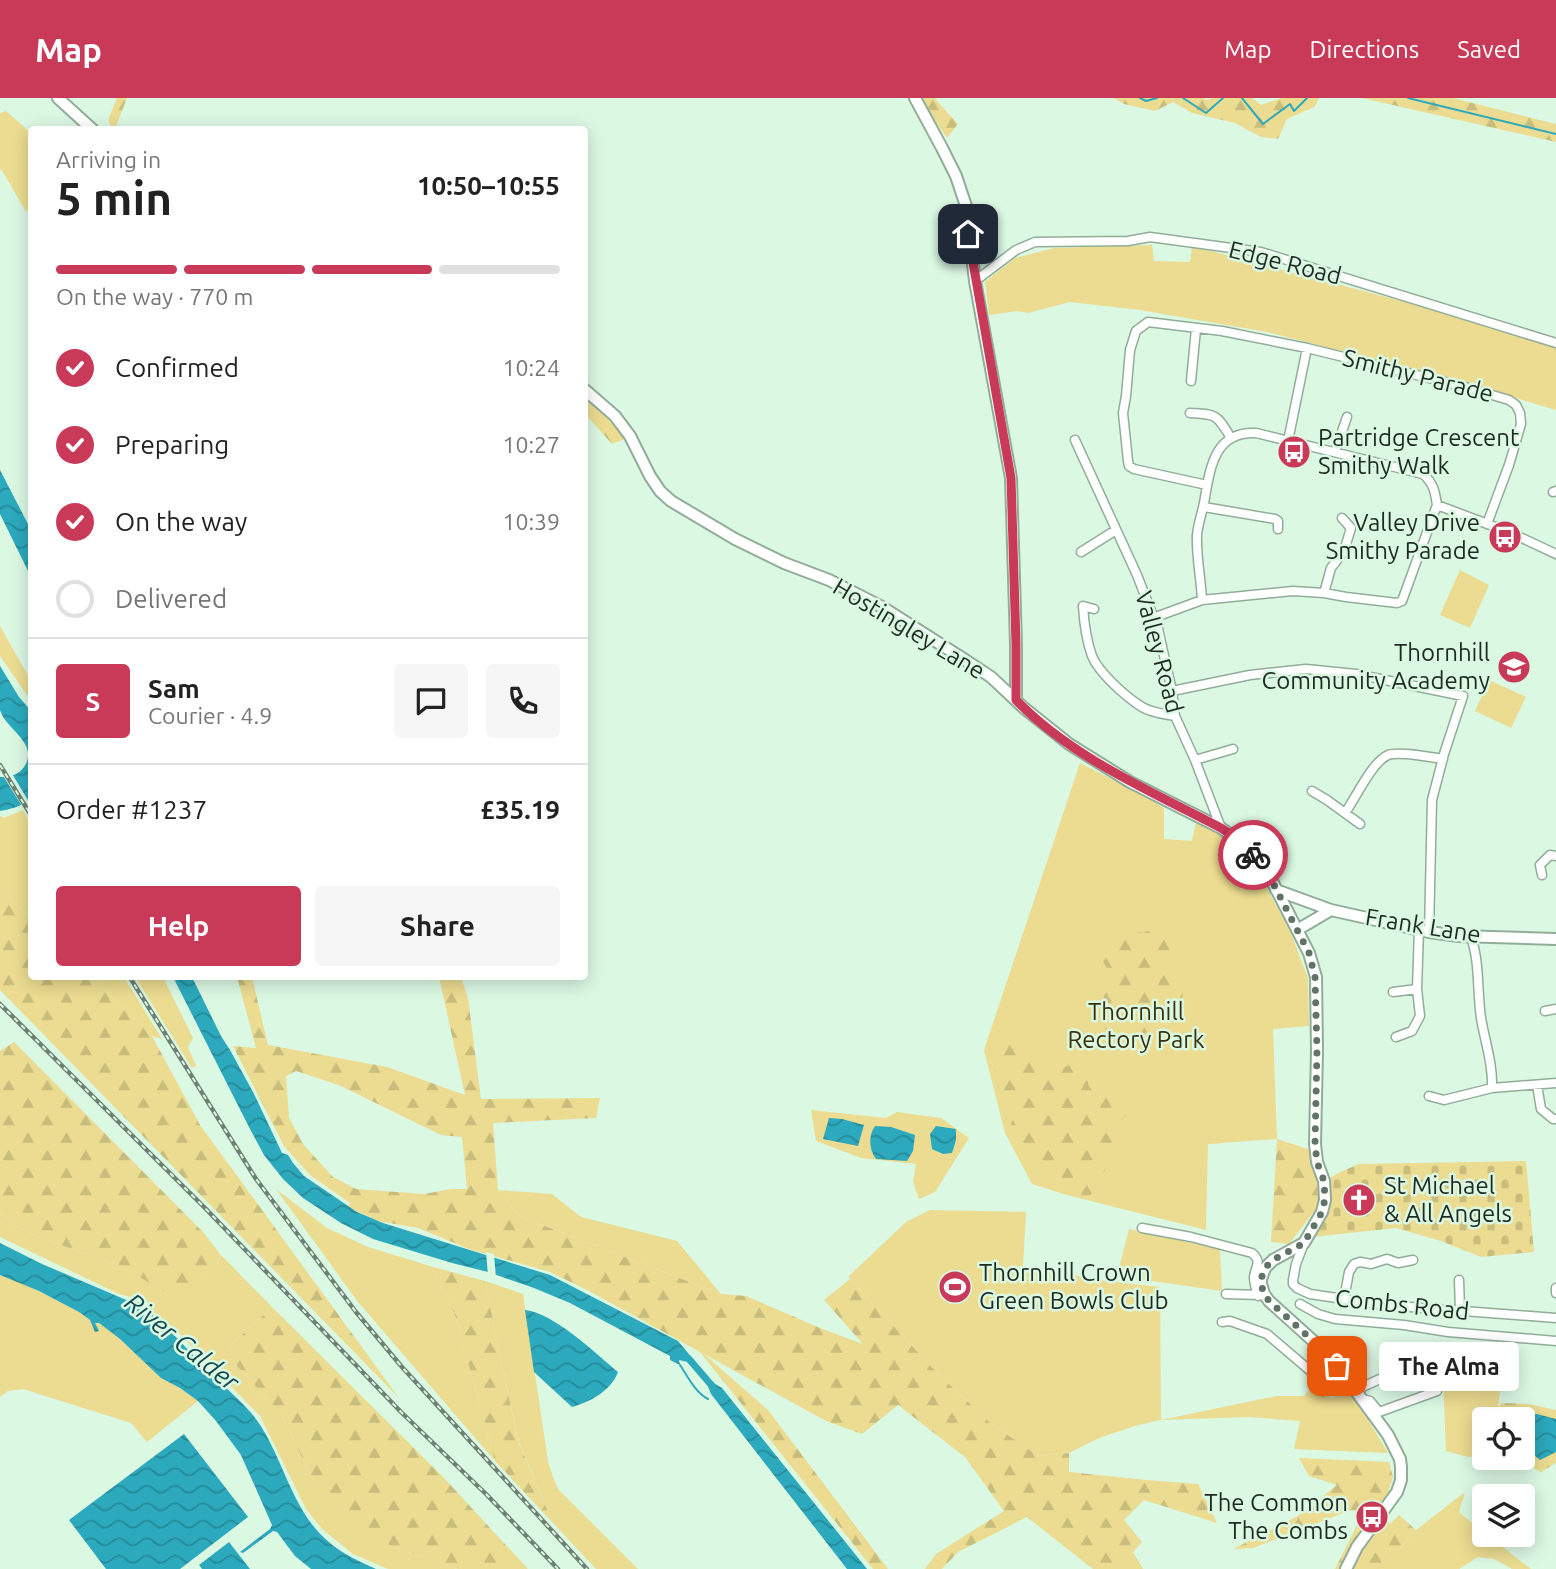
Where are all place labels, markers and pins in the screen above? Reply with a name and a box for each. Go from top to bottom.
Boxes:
pin [938,204,998,264]
place label: Partridge Crescent Smithy Walk [1318,424,1520,479]
bus stop icon: Partridge Crescent Smithy Walk [1275,433,1313,471]
place label: Valley Drive Smithy Parade [1326,509,1480,564]
bus stop icon: Valley Drive Smithy Parade [1486,518,1524,556]
place label: Thornhill Community Academy [1262,639,1490,694]
school or university icon: Thornhill Community Academy [1495,648,1533,686]
place label: St Michael & All Angels [1384,1172,1512,1227]
church icon: St Michael & All Angels [1340,1181,1378,1219]
place label: Thornhill Crown Green Bowls Club [979,1259,1169,1314]
sports icon: Thornhill Crown Green Bowls Club [936,1268,974,1306]
pin [1307,1336,1367,1396]
callout: The Alma [1379,1342,1519,1390]
place label: The Common The Combs [1204,1489,1348,1544]
bus stop icon: The Common The Combs [1353,1498,1391,1536]

